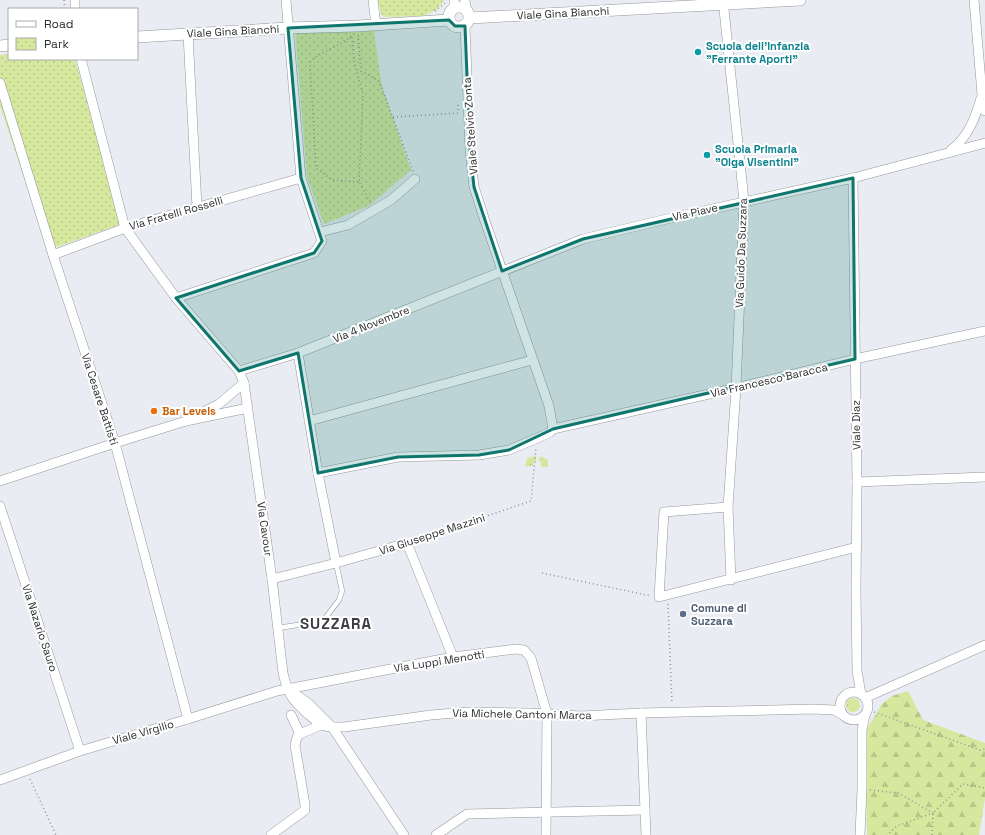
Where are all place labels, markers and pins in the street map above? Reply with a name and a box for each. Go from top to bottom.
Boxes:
place label: Scuola dell'Infanzia "Ferrante Aporti" [706,39,810,66]
marker: Scuola dell'Infanzia "Ferrante Aporti" [693,47,703,57]
place label: Scuola Primaria "Olga Visentini" [715,142,799,169]
marker: Scuola Primaria "Olga Visentini" [702,150,712,160]
place label: Bar Levels [162,404,216,418]
marker: Bar Levels [149,406,159,416]
place label: Comune di Suzzara [691,601,747,628]
marker: Comune di Suzzara [678,609,688,619]

